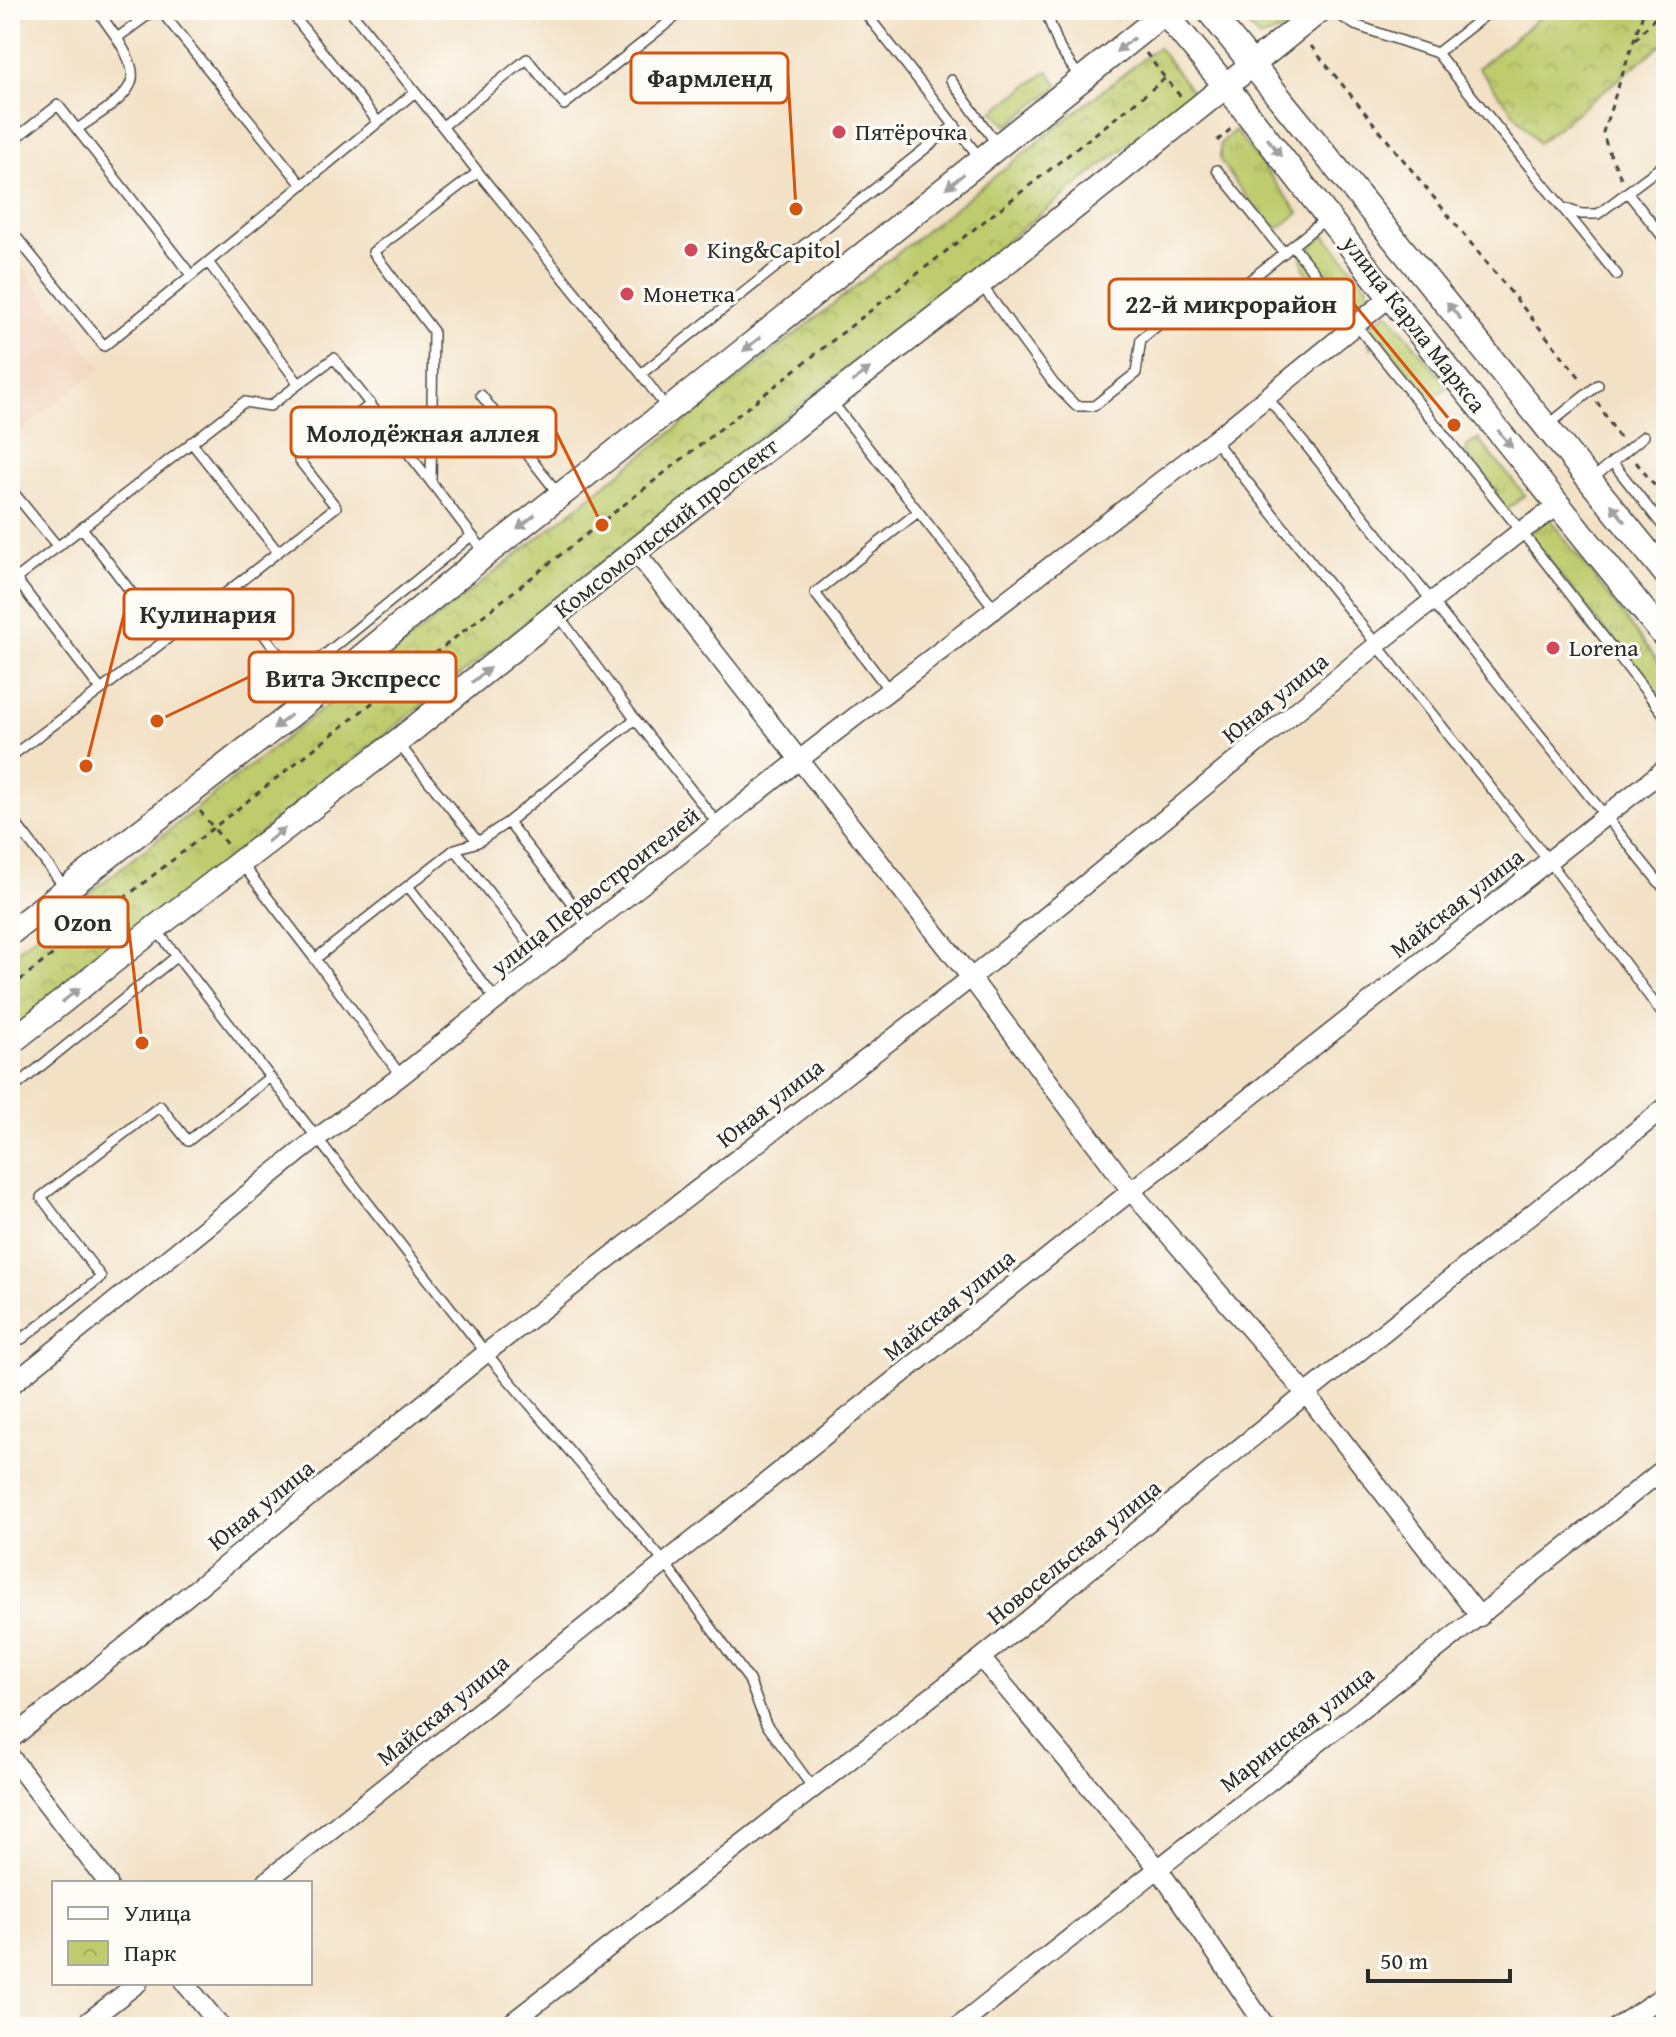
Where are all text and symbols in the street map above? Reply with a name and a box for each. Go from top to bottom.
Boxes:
one-way arrow [1115,37,1135,53]
callout: Фармленд [631,53,788,103]
text: Фармленд [647,58,773,97]
place label: Пятёрочка [855,114,968,149]
marker: Пятёрочка [830,123,848,141]
one-way arrow [1265,137,1282,157]
one-way arrow [945,172,965,189]
street label: улица Карла Маркса [1333,227,1495,420]
place label: King&Capitol [707,232,841,267]
marker: King&Capitol [682,241,700,259]
place label: Монетка [643,276,735,311]
callout: 22-й микрорайон [1109,279,1354,329]
text: 22-й микрорайон [1125,284,1337,323]
marker: Монетка [618,285,636,303]
one-way arrow [1446,302,1463,322]
one-way arrow [743,335,763,352]
one-way arrow [851,368,871,384]
callout: Молодёжная аллея [291,407,556,457]
text: Молодёжная аллея [306,413,540,452]
one-way arrow [1496,428,1513,448]
street label: Комсомольский проспект [546,429,786,626]
one-way arrow [1610,503,1626,523]
one-way arrow [516,514,536,530]
callout: Кулинария [124,589,293,639]
text: Кулинария [140,594,277,633]
place label: Lorena [1569,630,1639,665]
marker: Lorena [1544,639,1562,657]
street label: Юная улица [1214,643,1336,752]
callout: Вита Экспресс [249,652,456,702]
text: Вита Экспресс [265,658,441,697]
one-way arrow [471,667,491,683]
one-way arrow [272,714,292,730]
street label: улица Первостроителей [482,798,707,984]
one-way arrow [266,828,286,844]
street label: Майская улица [1382,839,1532,966]
callout: Ozon [38,897,128,947]
text: Ozon [54,902,113,941]
one-way arrow [61,987,81,1003]
street label: Юная улица [708,1049,831,1156]
street label: Майская улица [875,1240,1023,1369]
street label: Юная улица [200,1450,322,1559]
street label: Новосельская улица [979,1470,1169,1633]
street label: Майская улица [369,1645,517,1774]
street label: Маринская улица [1212,1657,1382,1800]
legend [52,1881,312,1985]
text: Улица [124,1895,192,1930]
scale bar [1368,1933,1510,1983]
text: Парк [124,1935,177,1970]
text: 50 m [1380,1943,1428,1978]

